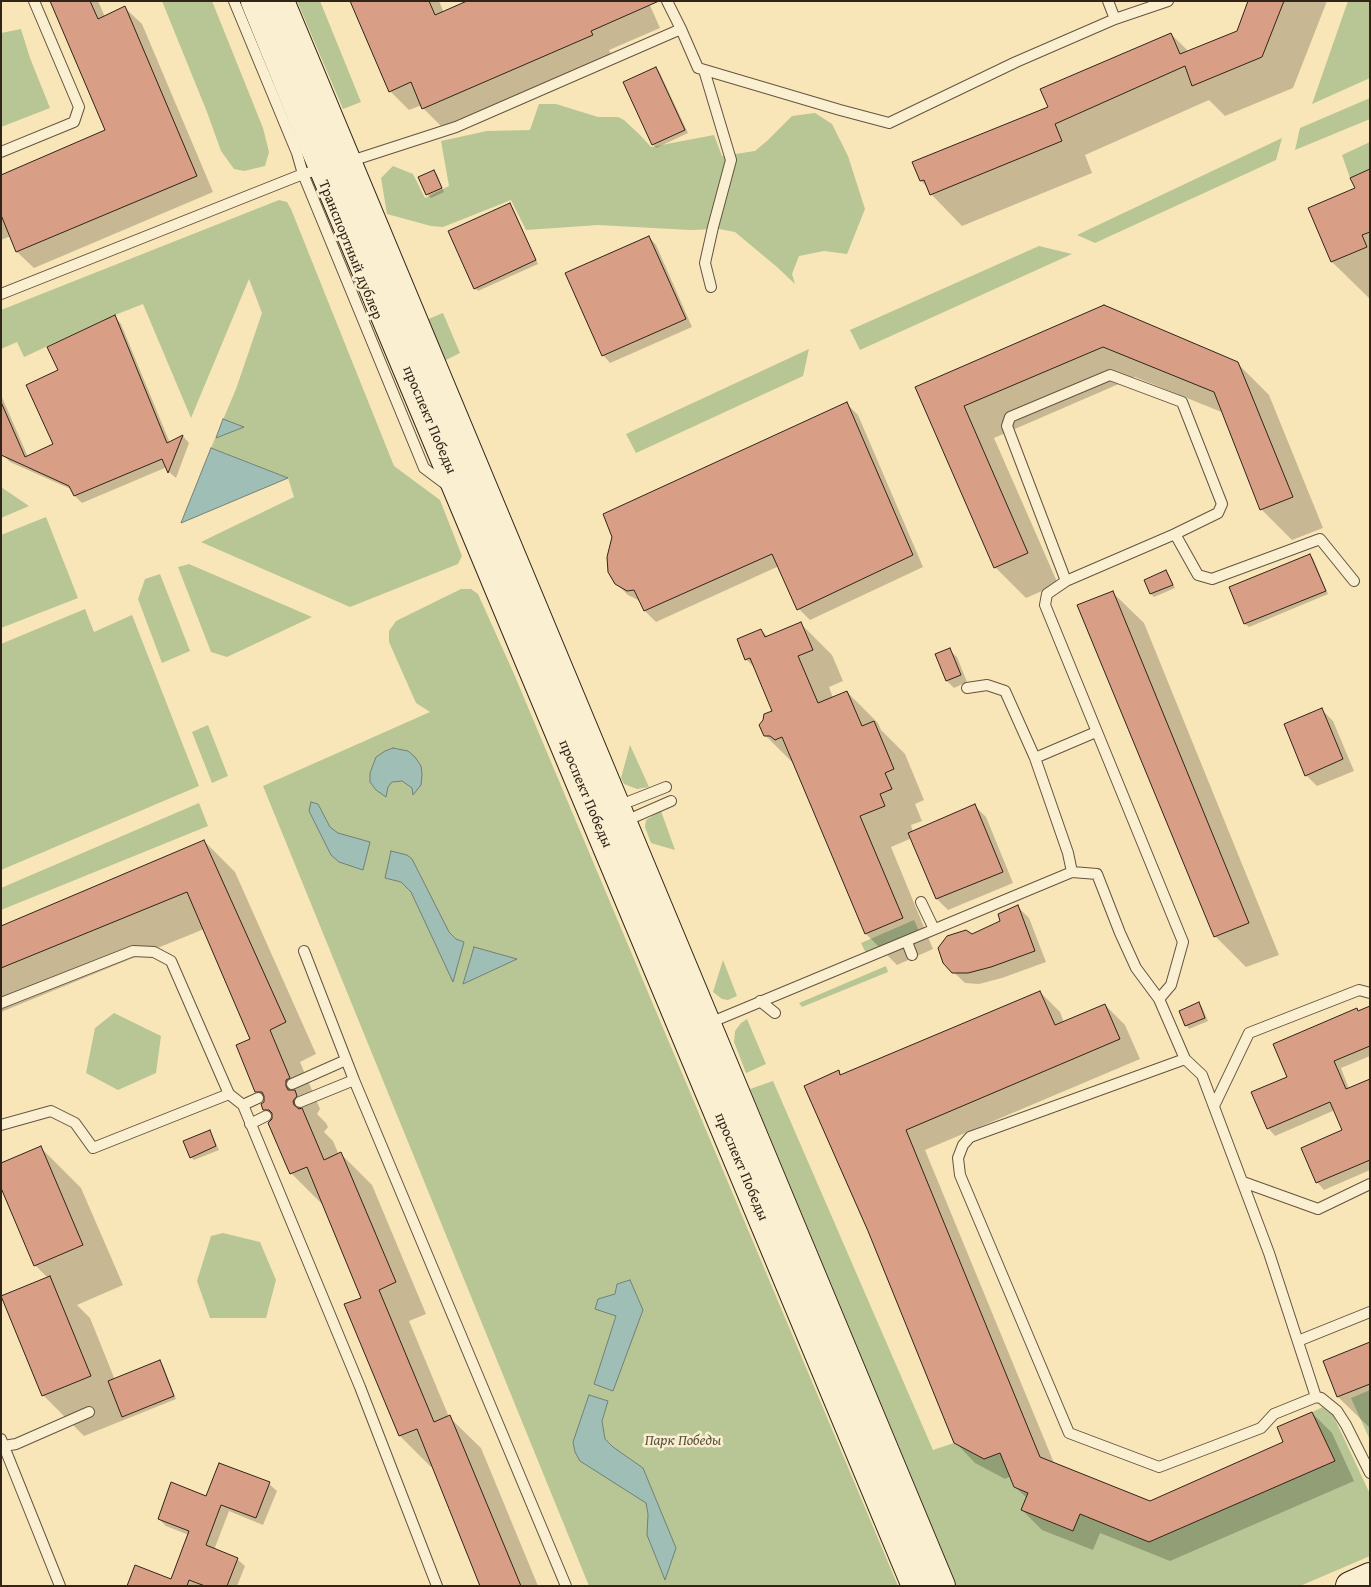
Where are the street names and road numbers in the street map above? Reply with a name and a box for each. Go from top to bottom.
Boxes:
street label: Транспортный дублер [314,178,386,322]
street label: проспект Победы [398,363,460,477]
street label: проспект Победы [554,737,616,851]
street label: проспект Победы [710,1110,772,1224]

